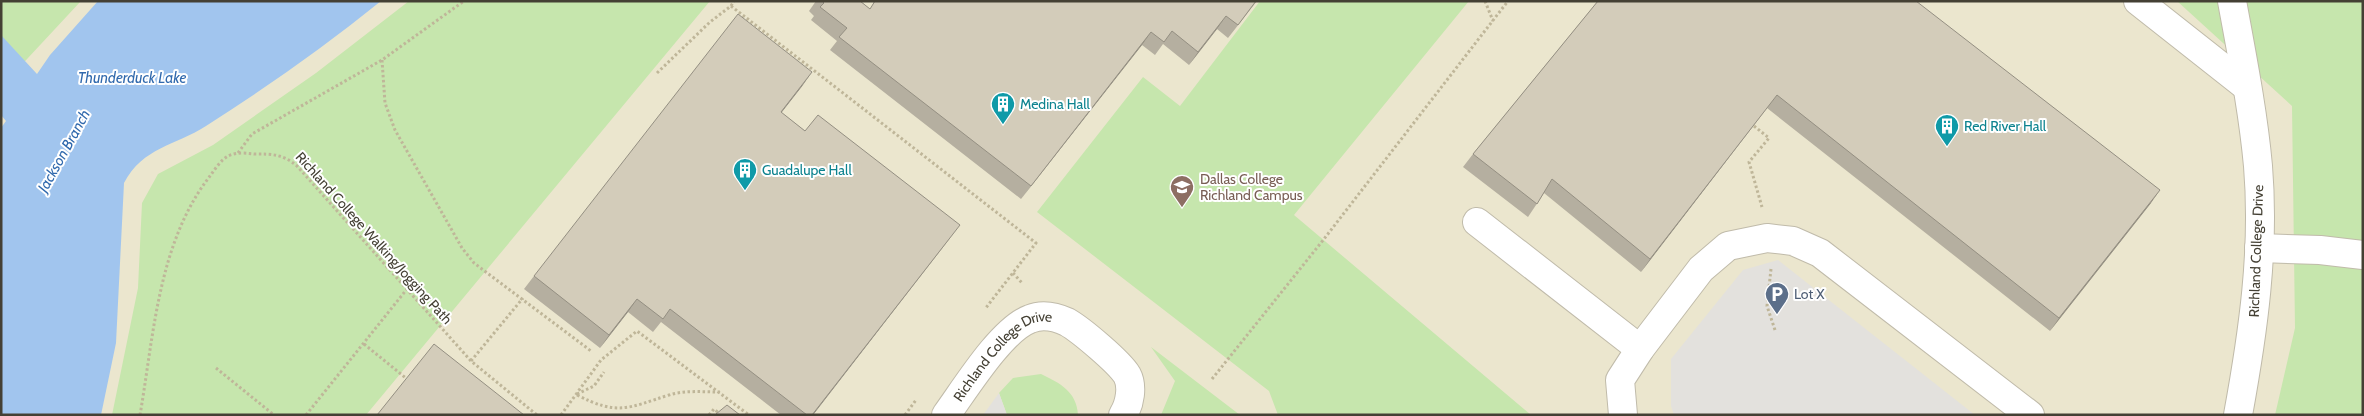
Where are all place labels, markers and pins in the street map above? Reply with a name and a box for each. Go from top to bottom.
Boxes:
building icon: Medina Hall [990,91,1016,125]
place label: Medina Hall [1020,95,1091,113]
building icon: Red River Hall [1934,113,1960,147]
place label: Red River Hall [1964,117,2047,135]
building icon: Guadalupe Hall [732,157,758,191]
place label: Guadalupe Hall [762,161,852,179]
place label: Dallas College Richland Campus [1200,170,1303,204]
school or university icon: Dallas College Richland Campus [1169,174,1195,208]
parking icon: Lot X [1764,281,1790,315]
place label: Lot X [1794,285,1825,303]

